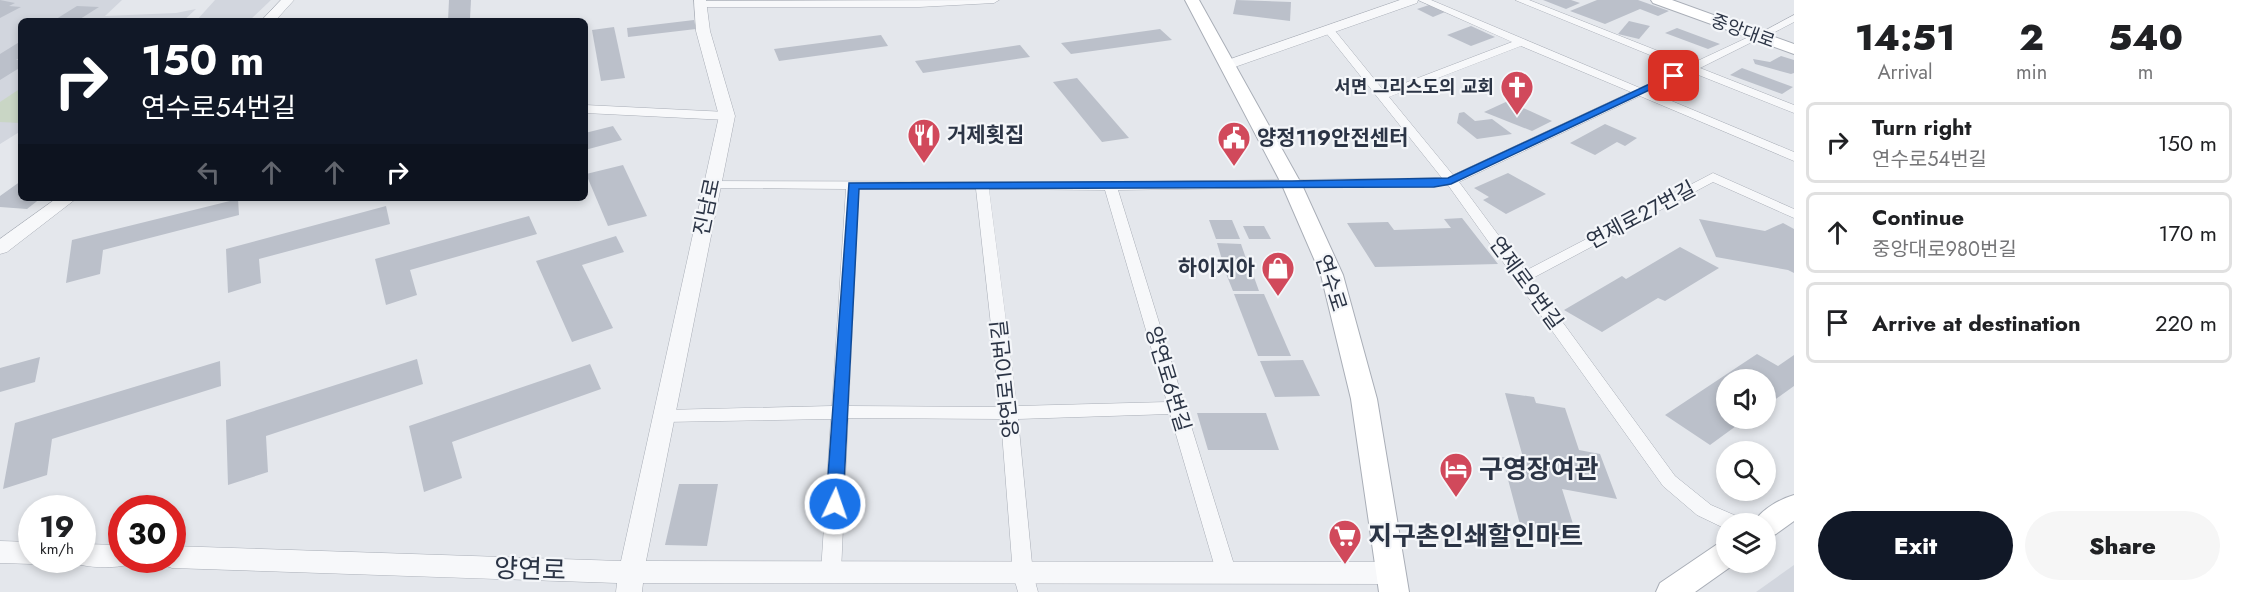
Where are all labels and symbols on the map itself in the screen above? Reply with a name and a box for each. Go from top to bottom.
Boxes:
street label: 중앙대로 [1707,7,1779,55]
pin [1648,50,1699,101]
church icon: 서면 그리스도의 교회 [1499,69,1535,116]
place label: 서면 그리스도의 교회 [1334,74,1494,100]
restaurant icon: 거제횟집 [906,117,942,164]
place label: 거제횟집 [947,120,1024,150]
public building icon: 양정119안전센터 [1216,120,1252,167]
place label: 양정119안전센터 [1257,123,1408,153]
street label: 연제로27번길 [1581,174,1701,256]
street label: 진남로 [686,176,728,238]
street label: 연제로9번길 [1482,230,1570,336]
shop icon: 하이지아 [1260,250,1296,297]
street label: 연수로 [1308,251,1354,315]
place label: 하이지아 [1178,253,1255,283]
street label: 양연로10번길 [984,318,1026,440]
street label: 양연로6번길 [1138,323,1198,435]
place label: 구영장여관 [1479,450,1599,488]
hotel icon: 구영장여관 [1438,451,1474,498]
position arrow [803,472,867,536]
speed limit sign: 30 [108,495,186,573]
place label: 지구촌인쇄할인마트 [1368,517,1583,555]
supermarket icon: 지구촌인쇄할인마트 [1327,518,1363,565]
street label: 양연로 [493,549,567,589]

